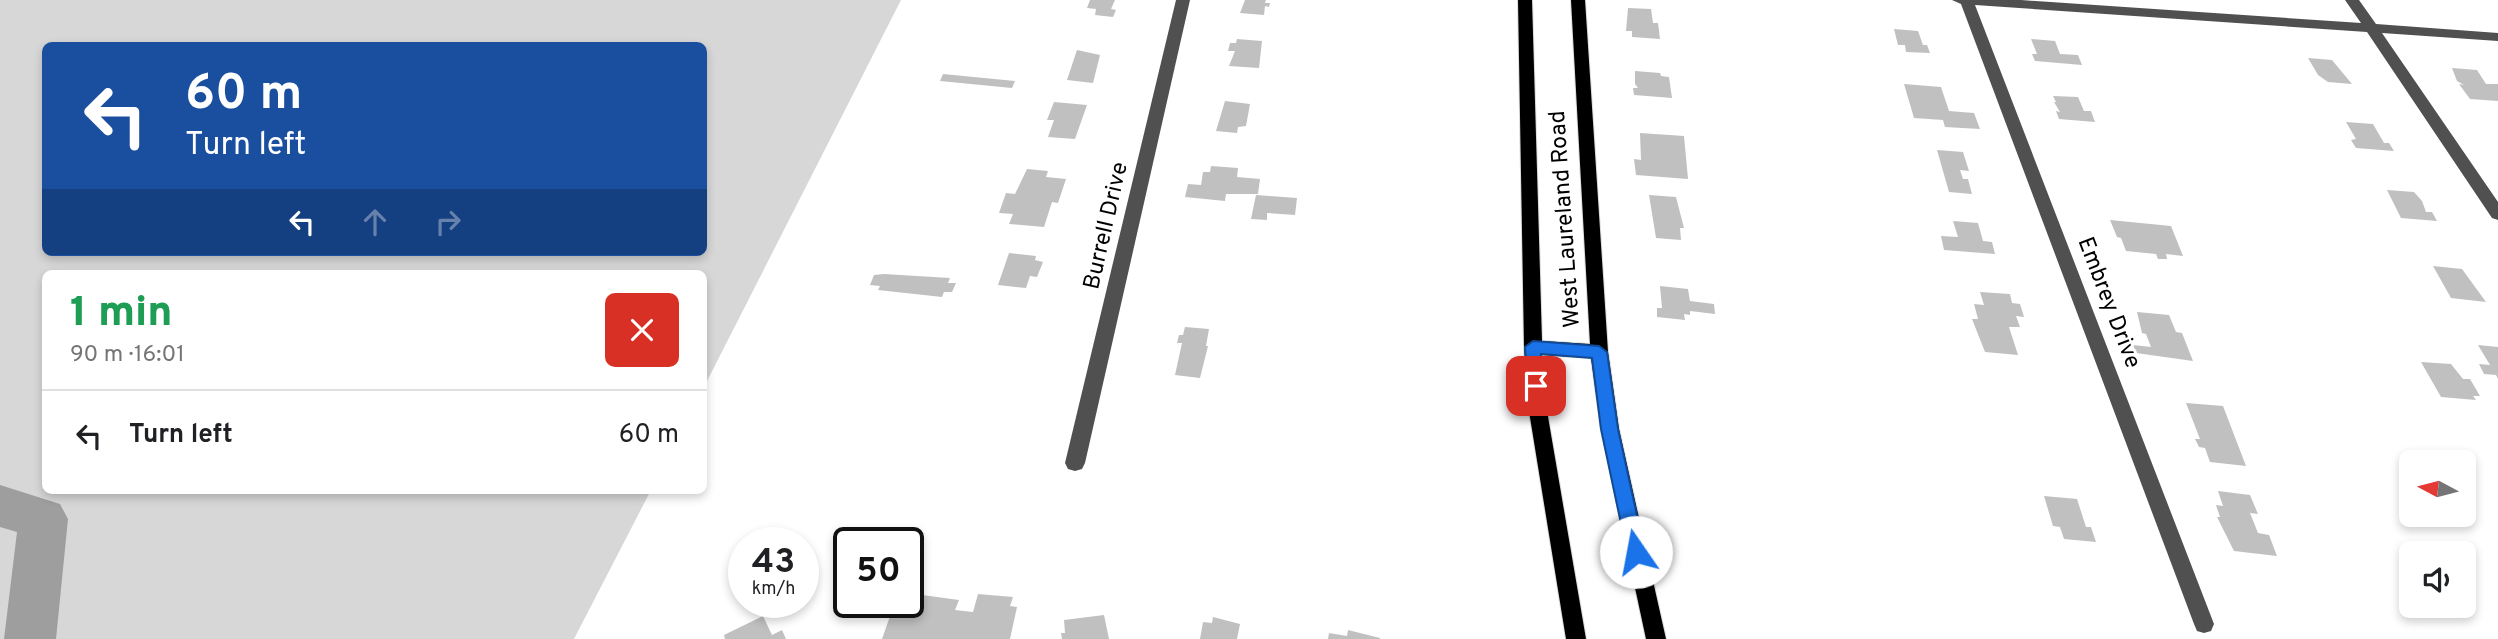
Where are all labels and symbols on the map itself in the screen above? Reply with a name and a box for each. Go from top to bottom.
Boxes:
street label: West Laureland Road [1544,109,1588,329]
street label: Burrell Drive [1078,160,1136,292]
street label: Embrey Drive [2070,233,2146,373]
pin [1506,356,1566,416]
north arrow [2399,450,2476,527]
position arrow [1599,515,1673,589]
speed limit sign: 50 [833,527,924,618]

